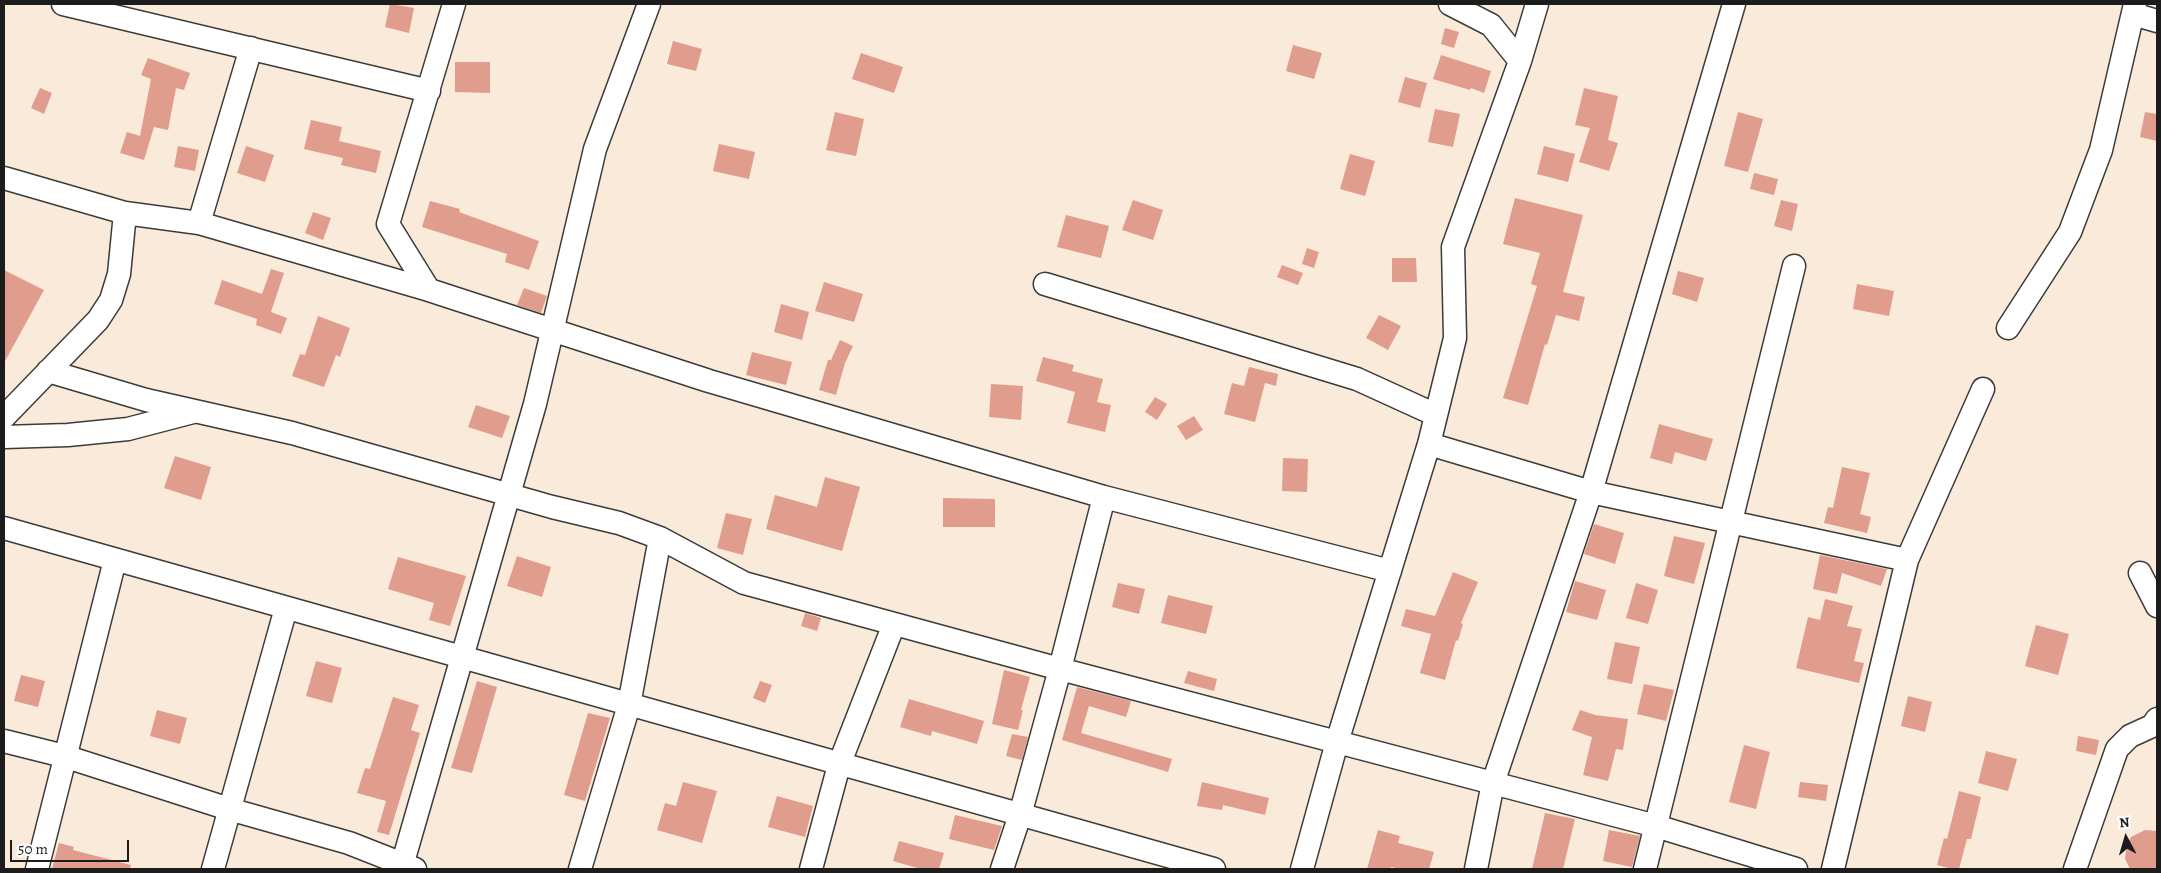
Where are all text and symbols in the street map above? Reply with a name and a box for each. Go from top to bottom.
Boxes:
north arrow [2101,813,2151,863]
text: N [2118,813,2130,833]
scale bar [12,830,131,862]
text: 50 m [18,839,48,859]

